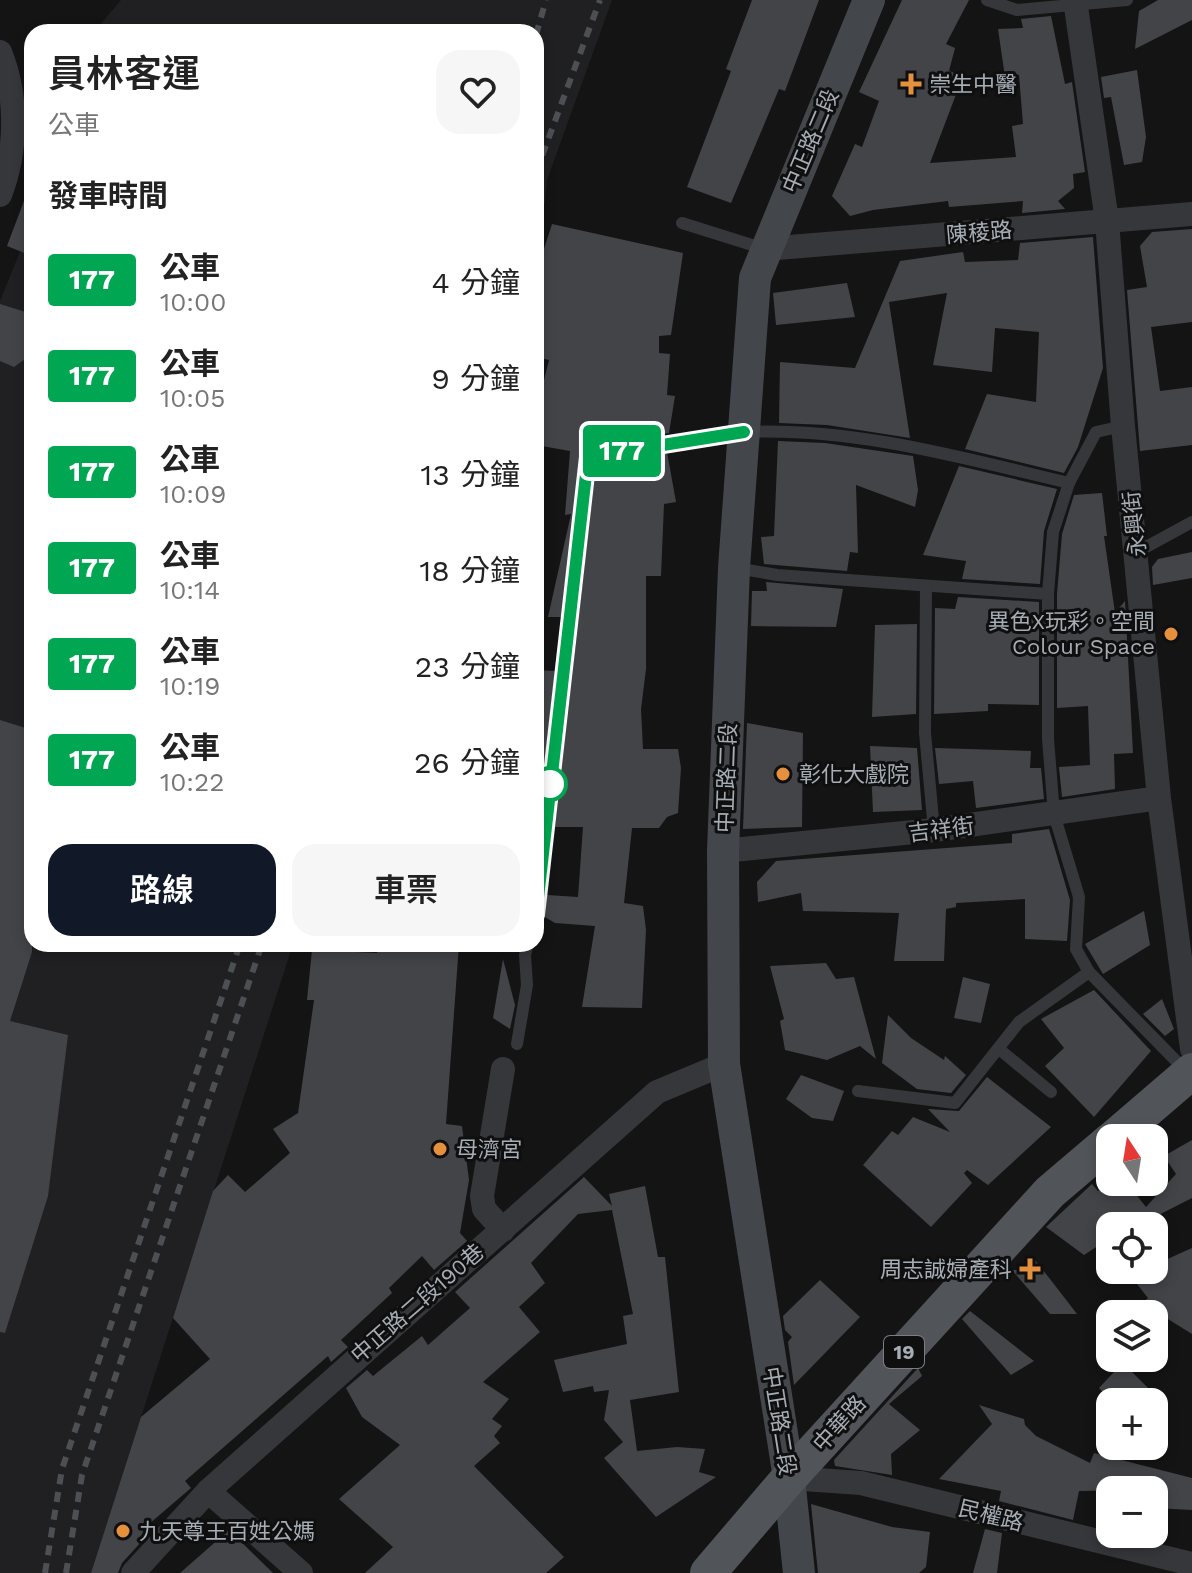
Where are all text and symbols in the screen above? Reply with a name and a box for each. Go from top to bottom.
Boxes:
button: heart [436,50,520,134]
text: 員林客運 [48,52,200,96]
place label: 崇生中醫 [929,72,1017,97]
marker: 崇生中醫 [900,73,922,95]
street label: 中正路二段 [777,86,843,197]
text: 公車 [48,110,100,140]
text: 發車時間 [48,178,168,213]
street label: 陳稜路 [945,217,1013,248]
text: 公車 [160,250,220,285]
text: 177 [69,263,115,296]
text: 4 分鐘 [431,265,520,300]
text: 10:00 [160,287,226,317]
text: 公車 [160,346,220,381]
text: 177 [69,359,115,392]
text: 9 分鐘 [431,361,520,396]
text: 10:05 [160,383,225,413]
line badge: 177 [576,425,668,477]
text: 177 [599,434,645,467]
text: 公車 [160,442,220,477]
text: 177 [69,455,115,488]
text: 13 分鐘 [421,457,520,492]
text: 10:09 [160,479,226,509]
street label: 永興街 [1119,490,1150,558]
text: 公車 [160,538,220,573]
text: 177 [69,551,115,584]
text: 18 分鐘 [420,553,520,588]
text: 10:14 [160,575,220,605]
place label: 異色X玩彩。空間 Colour Space [988,609,1155,659]
marker: 異色X玩彩。空間 Colour Space [1162,625,1180,643]
text: 公車 [160,634,220,669]
text: 177 [69,647,115,680]
text: 23 分鐘 [415,649,520,684]
text: 10:19 [160,671,220,701]
street label: 中正路二段 [712,723,741,833]
text: 公車 [160,730,220,765]
text: 177 [69,743,115,776]
text: 26 分鐘 [414,745,520,780]
place label: 彰化大戲院 [799,762,909,787]
marker: 彰化大戲院 [774,765,792,783]
text: 10:22 [160,767,224,797]
unlabelled marker [533,767,567,801]
street label: 吉祥街 [907,813,975,846]
button: 路線 [48,844,276,936]
button: 車票 [292,844,520,936]
north arrow [1096,1124,1168,1196]
map controls [1096,1124,1168,1548]
place label: 母濟宮 [456,1137,522,1162]
marker: 母濟宮 [431,1140,449,1158]
button: locate [1096,1212,1168,1284]
street label: 中正路二段190巷 [346,1239,489,1368]
place label: 周志誠婦產科 [880,1257,1012,1282]
marker: 周志誠婦產科 [1019,1258,1041,1280]
button: layers [1096,1300,1168,1372]
road number: 19 [884,1336,924,1368]
street label: 中正路二段 [759,1365,800,1477]
button: + [1096,1388,1168,1460]
street label: 中華路 [808,1390,871,1456]
button: − [1096,1476,1168,1548]
street label: 民權路 [956,1495,1026,1536]
place label: 九天尊王百姓公媽 [139,1519,315,1544]
marker: 九天尊王百姓公媽 [114,1522,132,1540]

